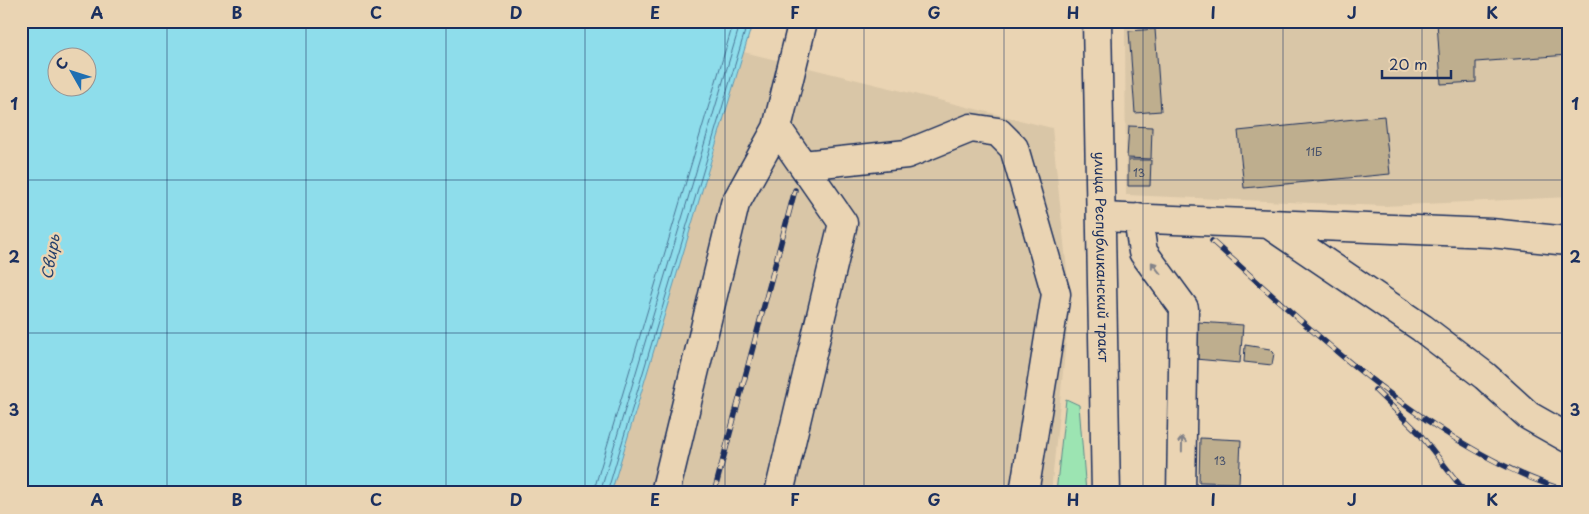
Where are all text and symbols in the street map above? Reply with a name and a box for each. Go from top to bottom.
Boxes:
text: A [91,0,104,24]
text: B [232,0,243,24]
text: C [370,0,382,24]
text: D [510,0,522,24]
text: E [650,0,660,24]
text: F [790,0,800,24]
text: G [927,0,941,24]
text: H [1067,0,1079,24]
text: I [1210,0,1216,24]
text: J [1347,0,1357,24]
text: K [1486,0,1498,24]
north arrow [48,48,98,98]
scale bar [1382,48,1450,80]
text: 20 m [1389,52,1428,75]
text: С [50,53,73,74]
text: 1 [10,91,18,115]
text: 1 [1571,91,1579,115]
house number: 11Б [1306,143,1322,160]
street label: улица Республиканский тракт [1089,152,1115,363]
house number: 13 [1133,164,1145,181]
water label: Свирь [34,231,65,281]
text: 2 [8,244,20,268]
text: 2 [1569,244,1581,268]
one-way arrow [1151,261,1161,275]
text: 3 [9,397,19,421]
text: 3 [1570,397,1580,421]
one-way arrow [1177,436,1186,452]
house number: 13 [1214,452,1226,469]
text: A [91,487,104,511]
text: B [232,487,243,511]
text: C [370,487,382,511]
text: D [510,487,522,511]
text: E [650,487,660,511]
text: F [790,487,800,511]
text: G [927,487,941,511]
text: H [1067,487,1079,511]
text: I [1210,487,1216,511]
text: J [1347,487,1357,511]
text: K [1486,487,1498,511]

